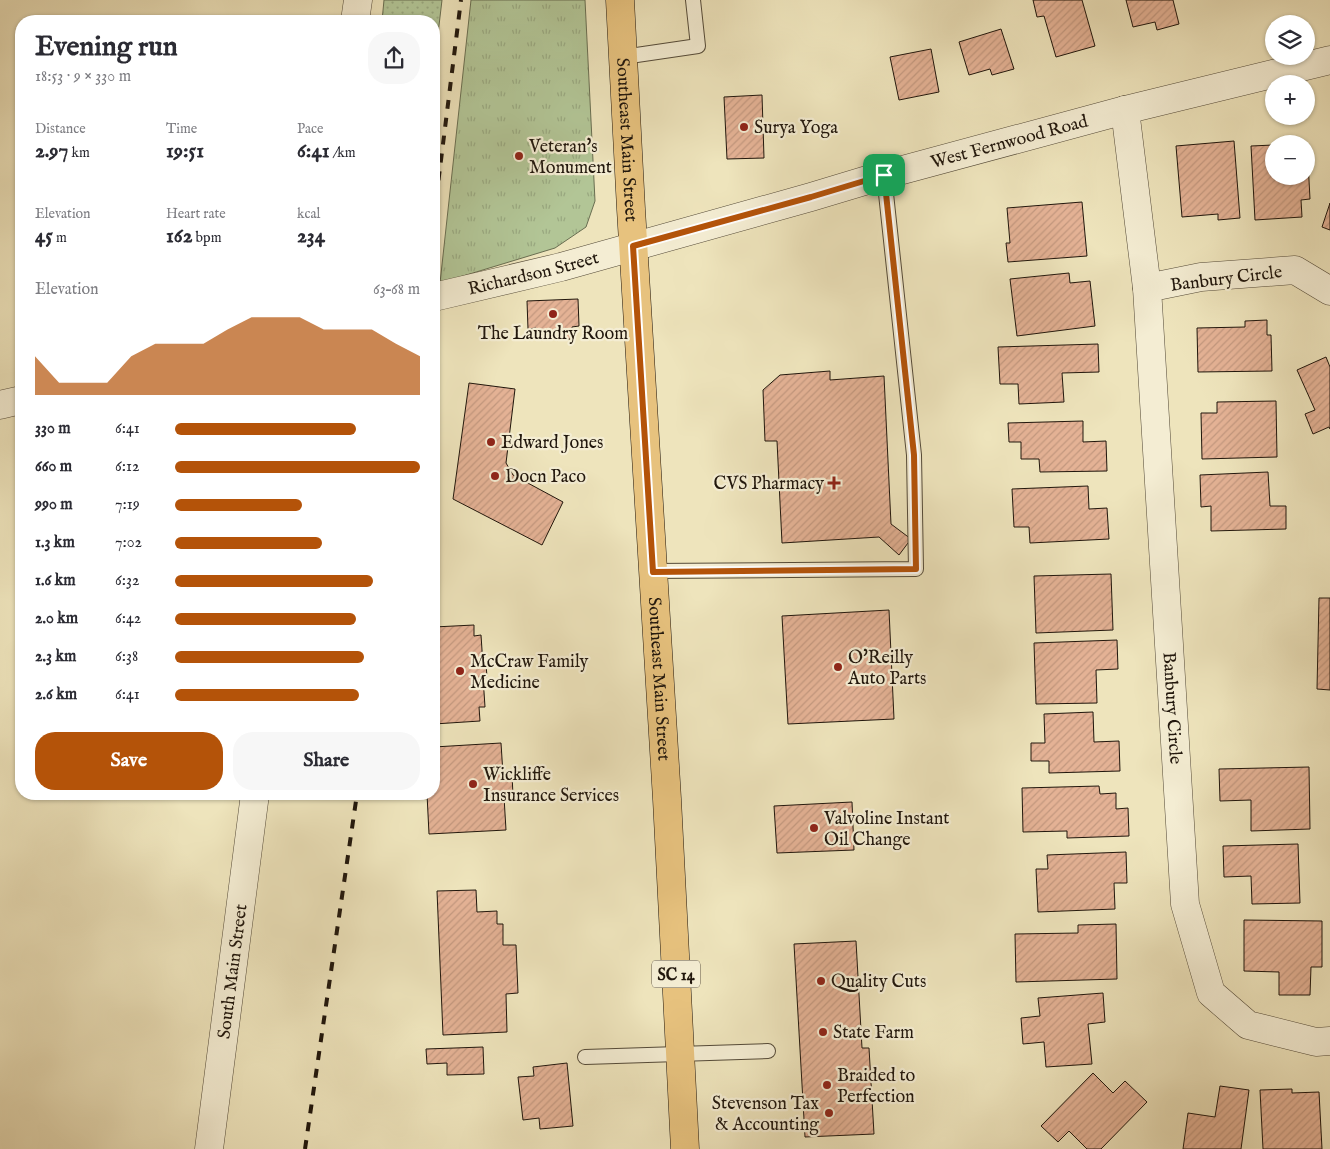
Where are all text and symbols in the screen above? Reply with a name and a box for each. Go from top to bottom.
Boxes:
map controls [1265,15,1315,185]
button: layers [1265,15,1315,65]
text: Evening run [35,30,178,65]
button: share [368,32,420,84]
street label: Southeast Main Street [610,57,642,223]
text: 18:53 · 9 × 330 m [35,67,131,87]
button: + [1265,75,1315,125]
street label: West Fernwood Road [928,110,1091,175]
place label: Surya Yoga [754,117,838,140]
text: Distance [35,120,86,138]
text: Time [166,120,197,138]
text: Pace [297,120,324,138]
marker: Surya Yoga [738,121,750,133]
button: − [1265,135,1315,185]
place label: Veteran's Monument [528,136,612,180]
text: 2.97 [35,138,68,165]
text: 19:51 [166,138,204,165]
text: 6:41 [297,138,330,165]
text: km [68,144,90,162]
text: /km [330,144,356,162]
marker: Veteran's Monument [513,150,525,162]
pin [863,154,905,196]
icon: arrive [870,161,898,189]
text: Elevation [35,205,91,223]
text: Heart rate [166,205,226,223]
text: kcal [297,205,320,223]
text: 45 [35,223,53,250]
text: 162 [166,223,193,250]
text: 234 [297,223,325,250]
text: m [53,229,67,247]
text: bpm [193,229,221,247]
street label: Richardson Street [466,247,602,302]
street label: Banbury Circle [1169,261,1283,298]
text: Elevation [35,280,98,300]
text: 63–68 m [373,280,420,300]
marker: The Laundry Room [547,308,559,320]
place label: The Laundry Room [478,323,628,346]
text: 330 m [35,419,71,439]
text: 6:41 [115,419,140,439]
place label: Edward Jones [501,432,603,455]
marker: Edward Jones [485,436,497,448]
text: 660 m [35,457,72,477]
text: 6:12 [115,457,139,477]
place label: Docn Paco [505,466,586,489]
marker: Docn Paco [489,470,501,482]
place label: CVS Pharmacy [714,473,824,496]
marker: CVS Pharmacy [828,477,840,489]
text: 990 m [35,495,73,515]
text: 7:19 [115,495,140,515]
text: 1.3 km [35,533,75,553]
text: 7:02 [115,533,142,553]
text: 1.6 km [35,571,76,591]
text: 6:32 [115,571,139,591]
street label: Southeast Main Street [642,596,675,762]
text: 2.0 km [35,609,78,629]
text: 6:42 [115,609,141,629]
text: 2.3 km [35,647,76,667]
text: 6:38 [115,647,138,667]
place label: O'Reilly Auto Parts [847,647,926,691]
place label: McCraw Family Medicine [470,651,589,695]
street label: Banbury Circle [1156,651,1186,765]
marker: O'Reilly Auto Parts [832,661,844,673]
marker: McCraw Family Medicine [454,665,466,677]
text: 2.6 km [35,685,77,705]
text: 6:41 [115,685,140,705]
button: Save [35,732,223,790]
button: Share [233,732,420,790]
place label: Wickliffe Insurance Services [483,764,619,808]
marker: Wickliffe Insurance Services [467,778,479,790]
place label: Valvoline Instant Oil Change [823,808,949,852]
marker: Valvoline Instant Oil Change [808,822,820,834]
street label: South Main Street [213,903,254,1040]
road number: SC 14 [652,961,700,988]
place label: Quality Cuts [831,971,926,994]
marker: Quality Cuts [815,975,827,987]
place label: State Farm [833,1022,914,1045]
marker: State Farm [817,1026,829,1038]
place label: Braided to Perfection [837,1065,916,1109]
marker: Braided to Perfection [821,1079,833,1091]
place label: Stevenson Tax & Accounting [712,1093,819,1137]
marker: Stevenson Tax & Accounting [823,1107,835,1119]

